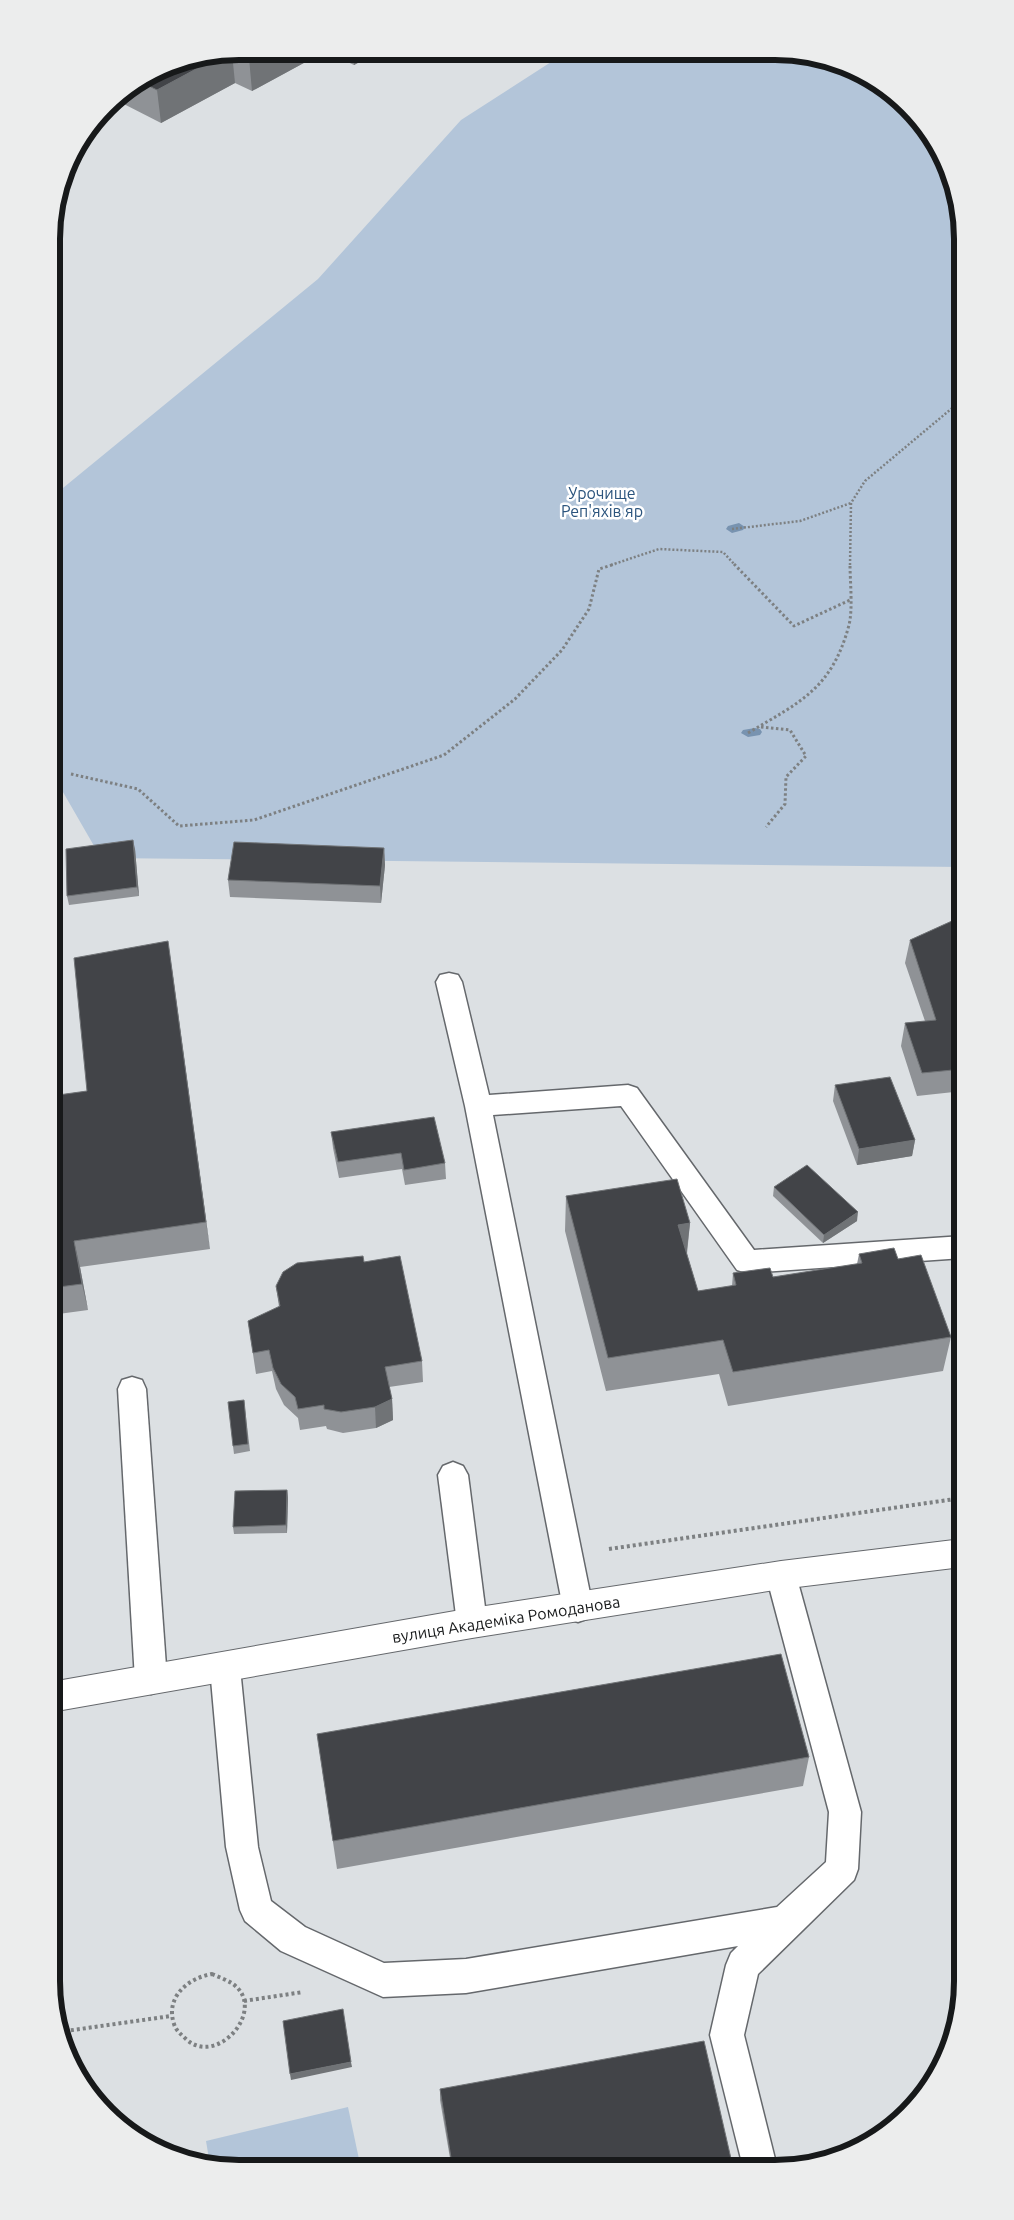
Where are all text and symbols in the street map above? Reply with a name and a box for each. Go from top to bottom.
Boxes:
park label: Урочище Реп'яхів яр [561,484,643,520]
street label: вулиця Академіка Ромоданова [391,1592,621,1646]

